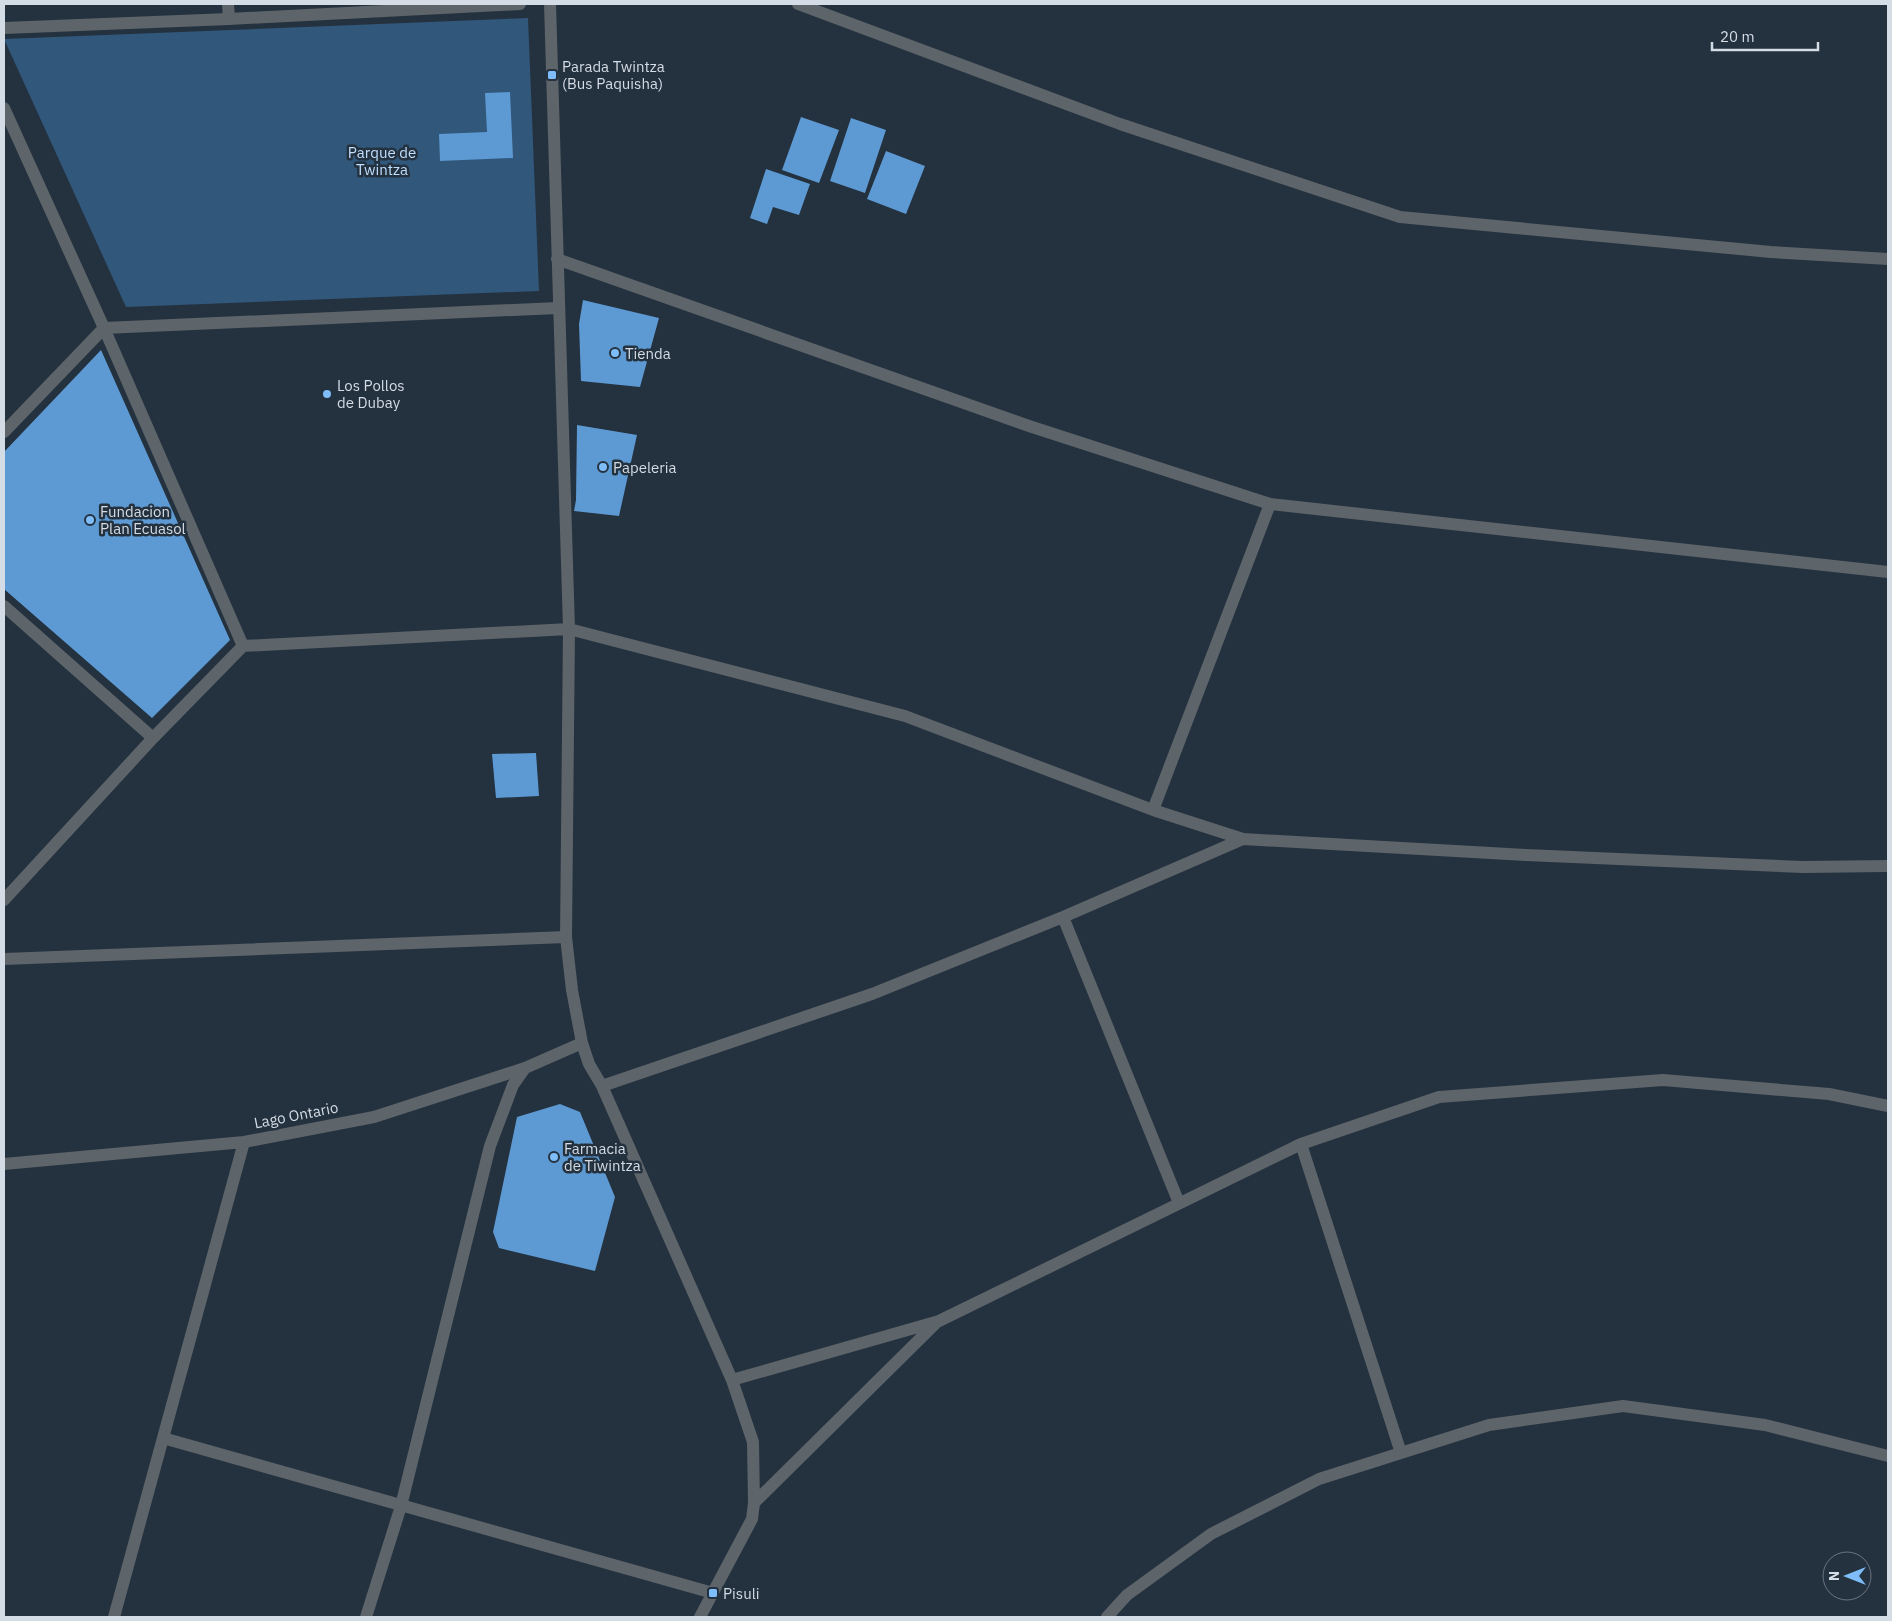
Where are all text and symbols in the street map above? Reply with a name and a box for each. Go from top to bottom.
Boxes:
scale bar [1712,20,1818,52]
text: 20 m [1720,27,1755,46]
place label: Parada Twintza (Bus Paquisha) [562,57,665,93]
marker: Parada Twintza (Bus Paquisha) [546,69,558,81]
park label: Parque de Twintza [348,143,416,179]
place label: Tienda [625,344,671,363]
marker: Tienda [609,347,621,359]
place label: Los Pollos de Dubay [337,376,405,412]
marker: Los Pollos de Dubay [321,388,333,400]
place label: Papeleria [613,458,676,477]
marker: Papeleria [597,461,609,473]
place label: Fundacion Plan Ecuasol [100,502,186,538]
marker: Fundacion Plan Ecuasol [84,514,96,526]
street label: Lago Ontario [252,1098,340,1132]
place label: Farmacia de Tiwintza [564,1139,641,1175]
marker: Farmacia de Tiwintza [548,1151,560,1163]
north arrow [1822,1551,1872,1601]
text: N [1825,1571,1843,1581]
place label: Pisuli [723,1584,760,1603]
marker: Pisuli [707,1587,719,1599]

